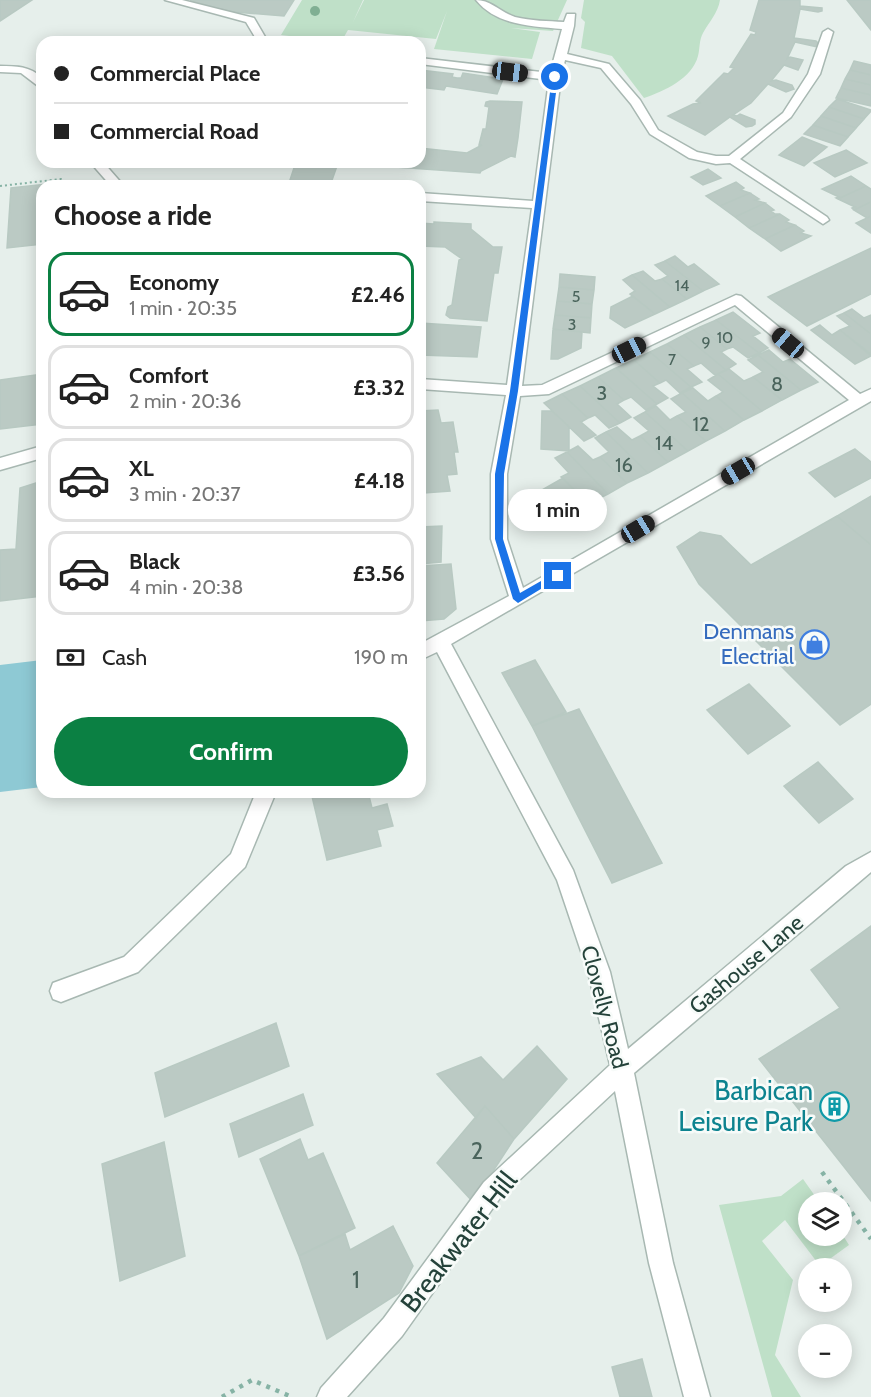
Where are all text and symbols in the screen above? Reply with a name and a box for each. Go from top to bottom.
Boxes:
text: Commercial Place [90,60,260,87]
car [491,61,529,83]
route start [541,63,568,90]
text: Commercial Road [90,118,259,145]
text: Choose a ride [54,199,212,232]
icon: car [57,267,111,321]
text: Economy [129,269,219,296]
house number: 14 [675,276,689,295]
text: £2.46 [351,281,405,308]
house number: 5 [572,287,580,306]
text: 1 min · 20:35 [129,296,237,320]
house number: 3 [568,315,576,334]
car [768,325,808,361]
house number: 10 [717,328,733,347]
house number: 9 [701,333,711,352]
car [609,334,649,366]
house number: 7 [668,350,676,369]
icon: car [57,360,111,414]
text: Comfort [129,362,208,389]
house number: 8 [771,372,783,396]
text: £3.32 [353,374,405,401]
house number: 3 [597,381,607,405]
text: 2 min · 20:36 [129,389,241,413]
house number: 12 [693,412,710,436]
house number: 14 [655,431,673,455]
icon: car [57,453,111,507]
house number: 16 [615,453,633,477]
car [718,454,758,488]
text: XL [129,455,154,482]
text: £4.18 [354,467,405,494]
text: 3 min · 20:37 [129,482,241,506]
callout: 1 min [508,489,608,531]
text: 1 min [535,498,580,522]
car [618,512,658,546]
icon: car [57,546,111,600]
text: Black [129,548,180,575]
text: £3.56 [353,560,405,587]
route end [544,562,571,589]
text: 4 min · 20:38 [129,575,243,599]
place label: Denmans Electrial [703,618,795,670]
shop icon: Denmans Electrial [799,628,831,660]
icon: cash [54,641,87,674]
text: Cash [102,644,147,671]
text: 190 m [354,645,408,669]
button: Confirm [54,717,408,786]
street label: Gashouse Lane [684,909,809,1020]
street label: Clovelly Road [575,943,634,1072]
place label: Barbican Leisure Park [678,1074,814,1138]
building icon: Barbican Leisure Park [818,1091,850,1123]
house number: 2 [471,1136,483,1165]
street label: Breakwater Hill [393,1164,524,1319]
map controls [798,1192,852,1378]
button: layers [798,1192,852,1246]
button: + [798,1258,852,1312]
house number: 1 [352,1265,360,1294]
button: − [798,1324,852,1378]

